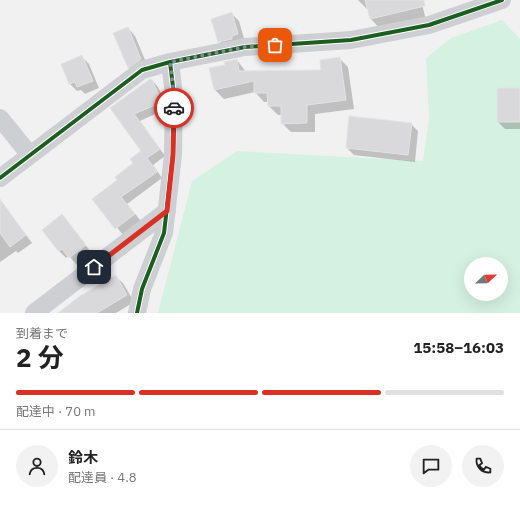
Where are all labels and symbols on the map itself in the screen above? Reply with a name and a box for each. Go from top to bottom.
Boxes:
pin [258,28,292,62]
courier [154,88,194,128]
pin [77,250,111,284]
north arrow [464,257,508,301]

